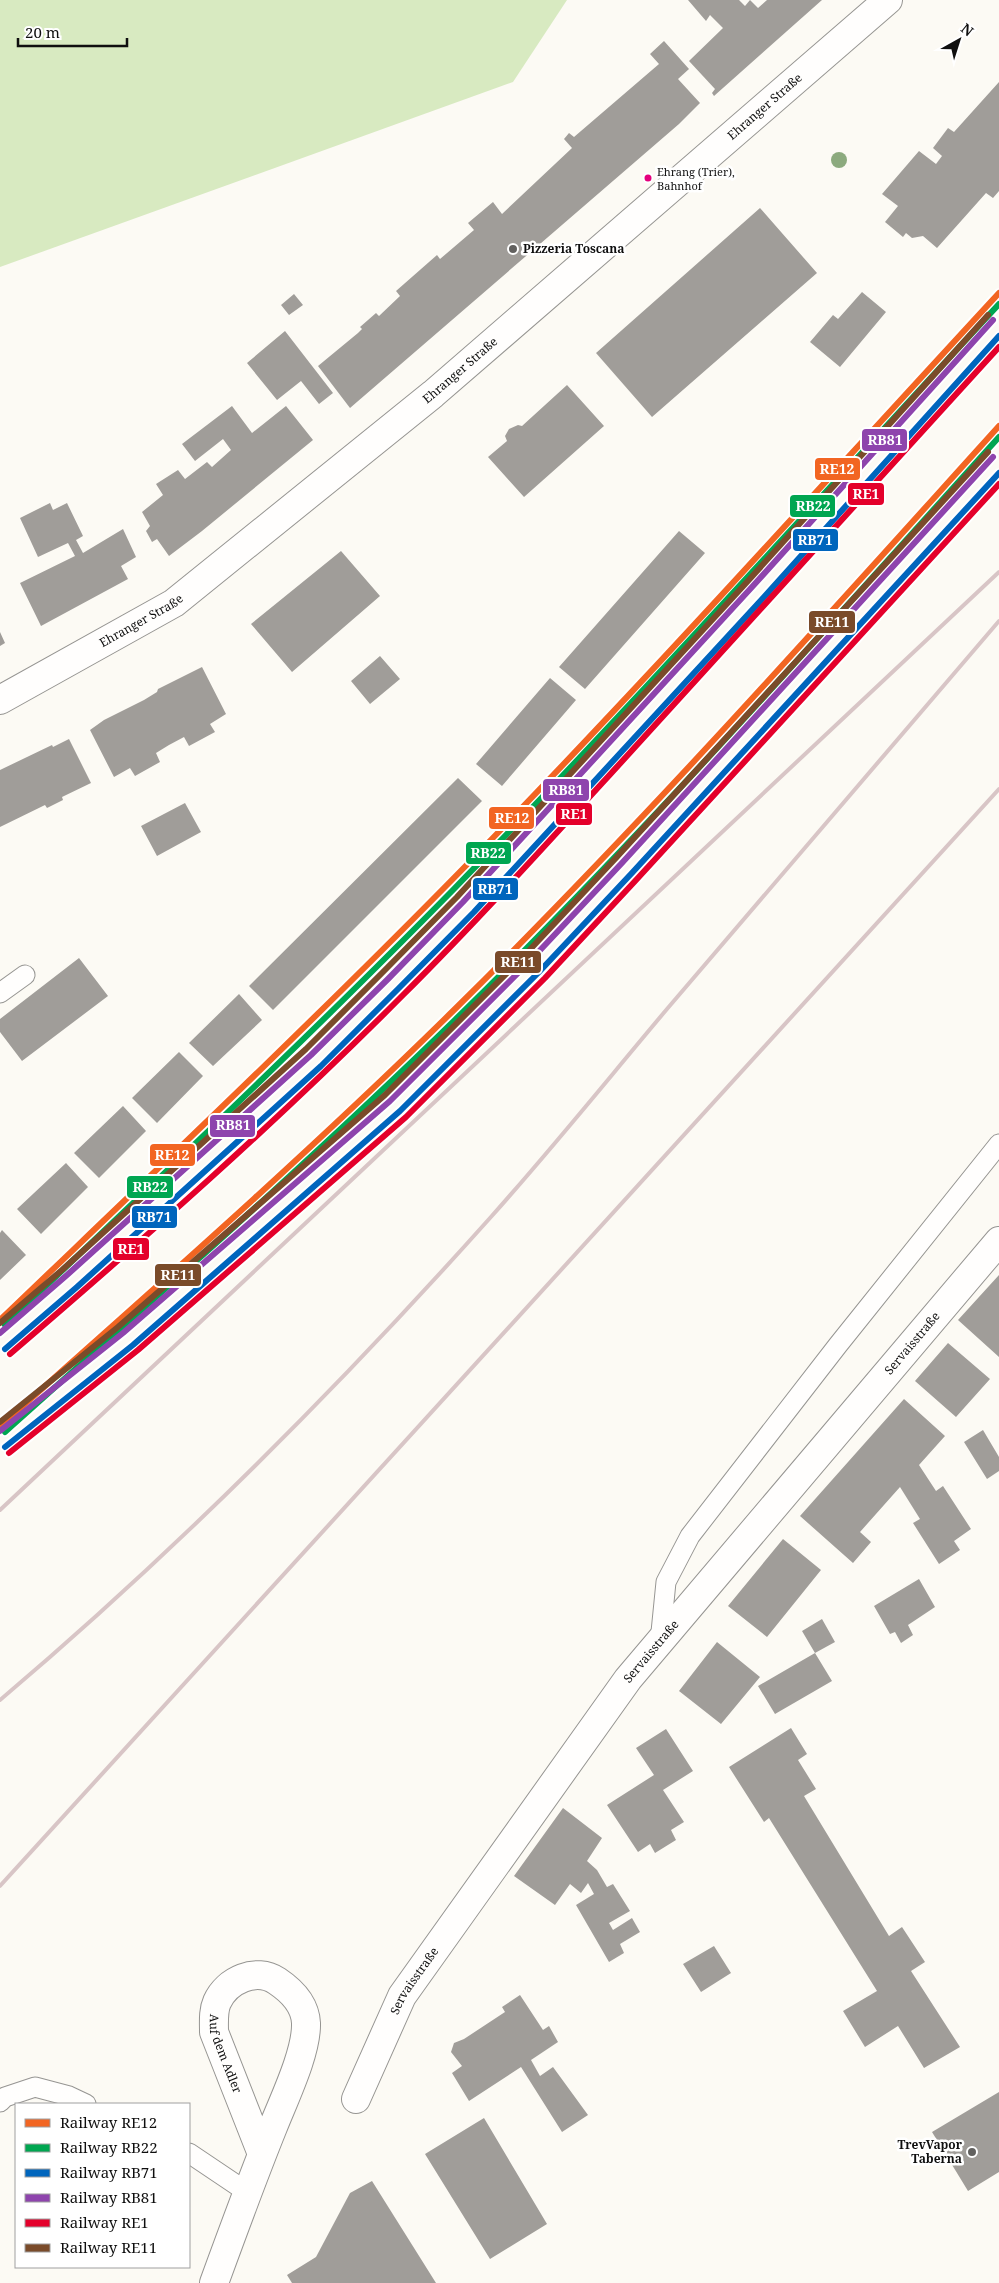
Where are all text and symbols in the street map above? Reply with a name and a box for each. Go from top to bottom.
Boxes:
scale bar [18,15,126,47]
north arrow [934,15,984,65]
text: N [957,19,978,40]
text: 20 m [25,22,60,42]
street label: Ehranger Straße [723,69,806,143]
place label: Ehrang (Trier), Bahnhof [657,164,735,193]
marker: Ehrang (Trier), Bahnhof [643,173,653,183]
place label: Pizzeria Toscana [523,240,625,257]
marker: Pizzeria Toscana [507,243,519,255]
street label: Ehranger Straße [419,333,501,407]
line badge: RB81 [861,428,908,452]
text: RB81 [867,430,903,449]
line badge: RE12 [814,457,861,481]
text: RE12 [820,459,855,478]
line badge: RE1 [847,482,885,506]
text: RE1 [852,484,880,503]
line badge: RB22 [789,494,836,518]
text: RB22 [795,496,831,515]
line badge: RB71 [792,528,839,552]
text: RB71 [797,530,833,549]
street label: Ehranger Straße [96,590,187,651]
line badge: RE11 [808,610,856,634]
text: RE11 [815,612,850,631]
line badge: RB81 [542,778,590,802]
text: RB81 [548,780,584,799]
line badge: RE1 [555,802,593,826]
text: RE1 [560,804,588,823]
line badge: RE12 [488,806,535,830]
text: RE12 [495,808,530,827]
line badge: RB22 [465,841,512,865]
text: RB22 [470,843,506,862]
line badge: RB71 [472,877,519,901]
text: RB71 [477,879,513,898]
line badge: RE11 [494,950,542,974]
text: RE11 [501,952,536,971]
line badge: RB81 [209,1114,256,1138]
text: RB81 [215,1115,251,1134]
line badge: RE12 [149,1143,196,1167]
text: RE12 [155,1145,190,1164]
line badge: RB22 [126,1175,174,1199]
text: RB22 [132,1177,168,1196]
line badge: RB71 [131,1205,178,1229]
text: RB71 [136,1207,172,1226]
line badge: RE1 [112,1237,150,1261]
text: RE1 [117,1239,145,1258]
line badge: RE11 [154,1263,202,1287]
text: RE11 [161,1265,196,1284]
street label: Servaisstraße [880,1308,943,1378]
street label: Servaisstraße [619,1616,682,1686]
street label: Servaisstraße [386,1944,442,2017]
street label: Auf dem Adler [206,2014,246,2096]
legend [15,2103,190,2268]
text: Railway RE12 [60,2112,157,2132]
place label: TrevVapor Taberna [898,2136,963,2167]
text: Railway RB22 [60,2137,158,2157]
marker: TrevVapor Taberna [966,2146,978,2158]
text: Railway RB71 [60,2162,158,2182]
text: Railway RB81 [60,2187,158,2207]
text: Railway RE1 [60,2212,149,2232]
text: Railway RE11 [60,2237,157,2257]

